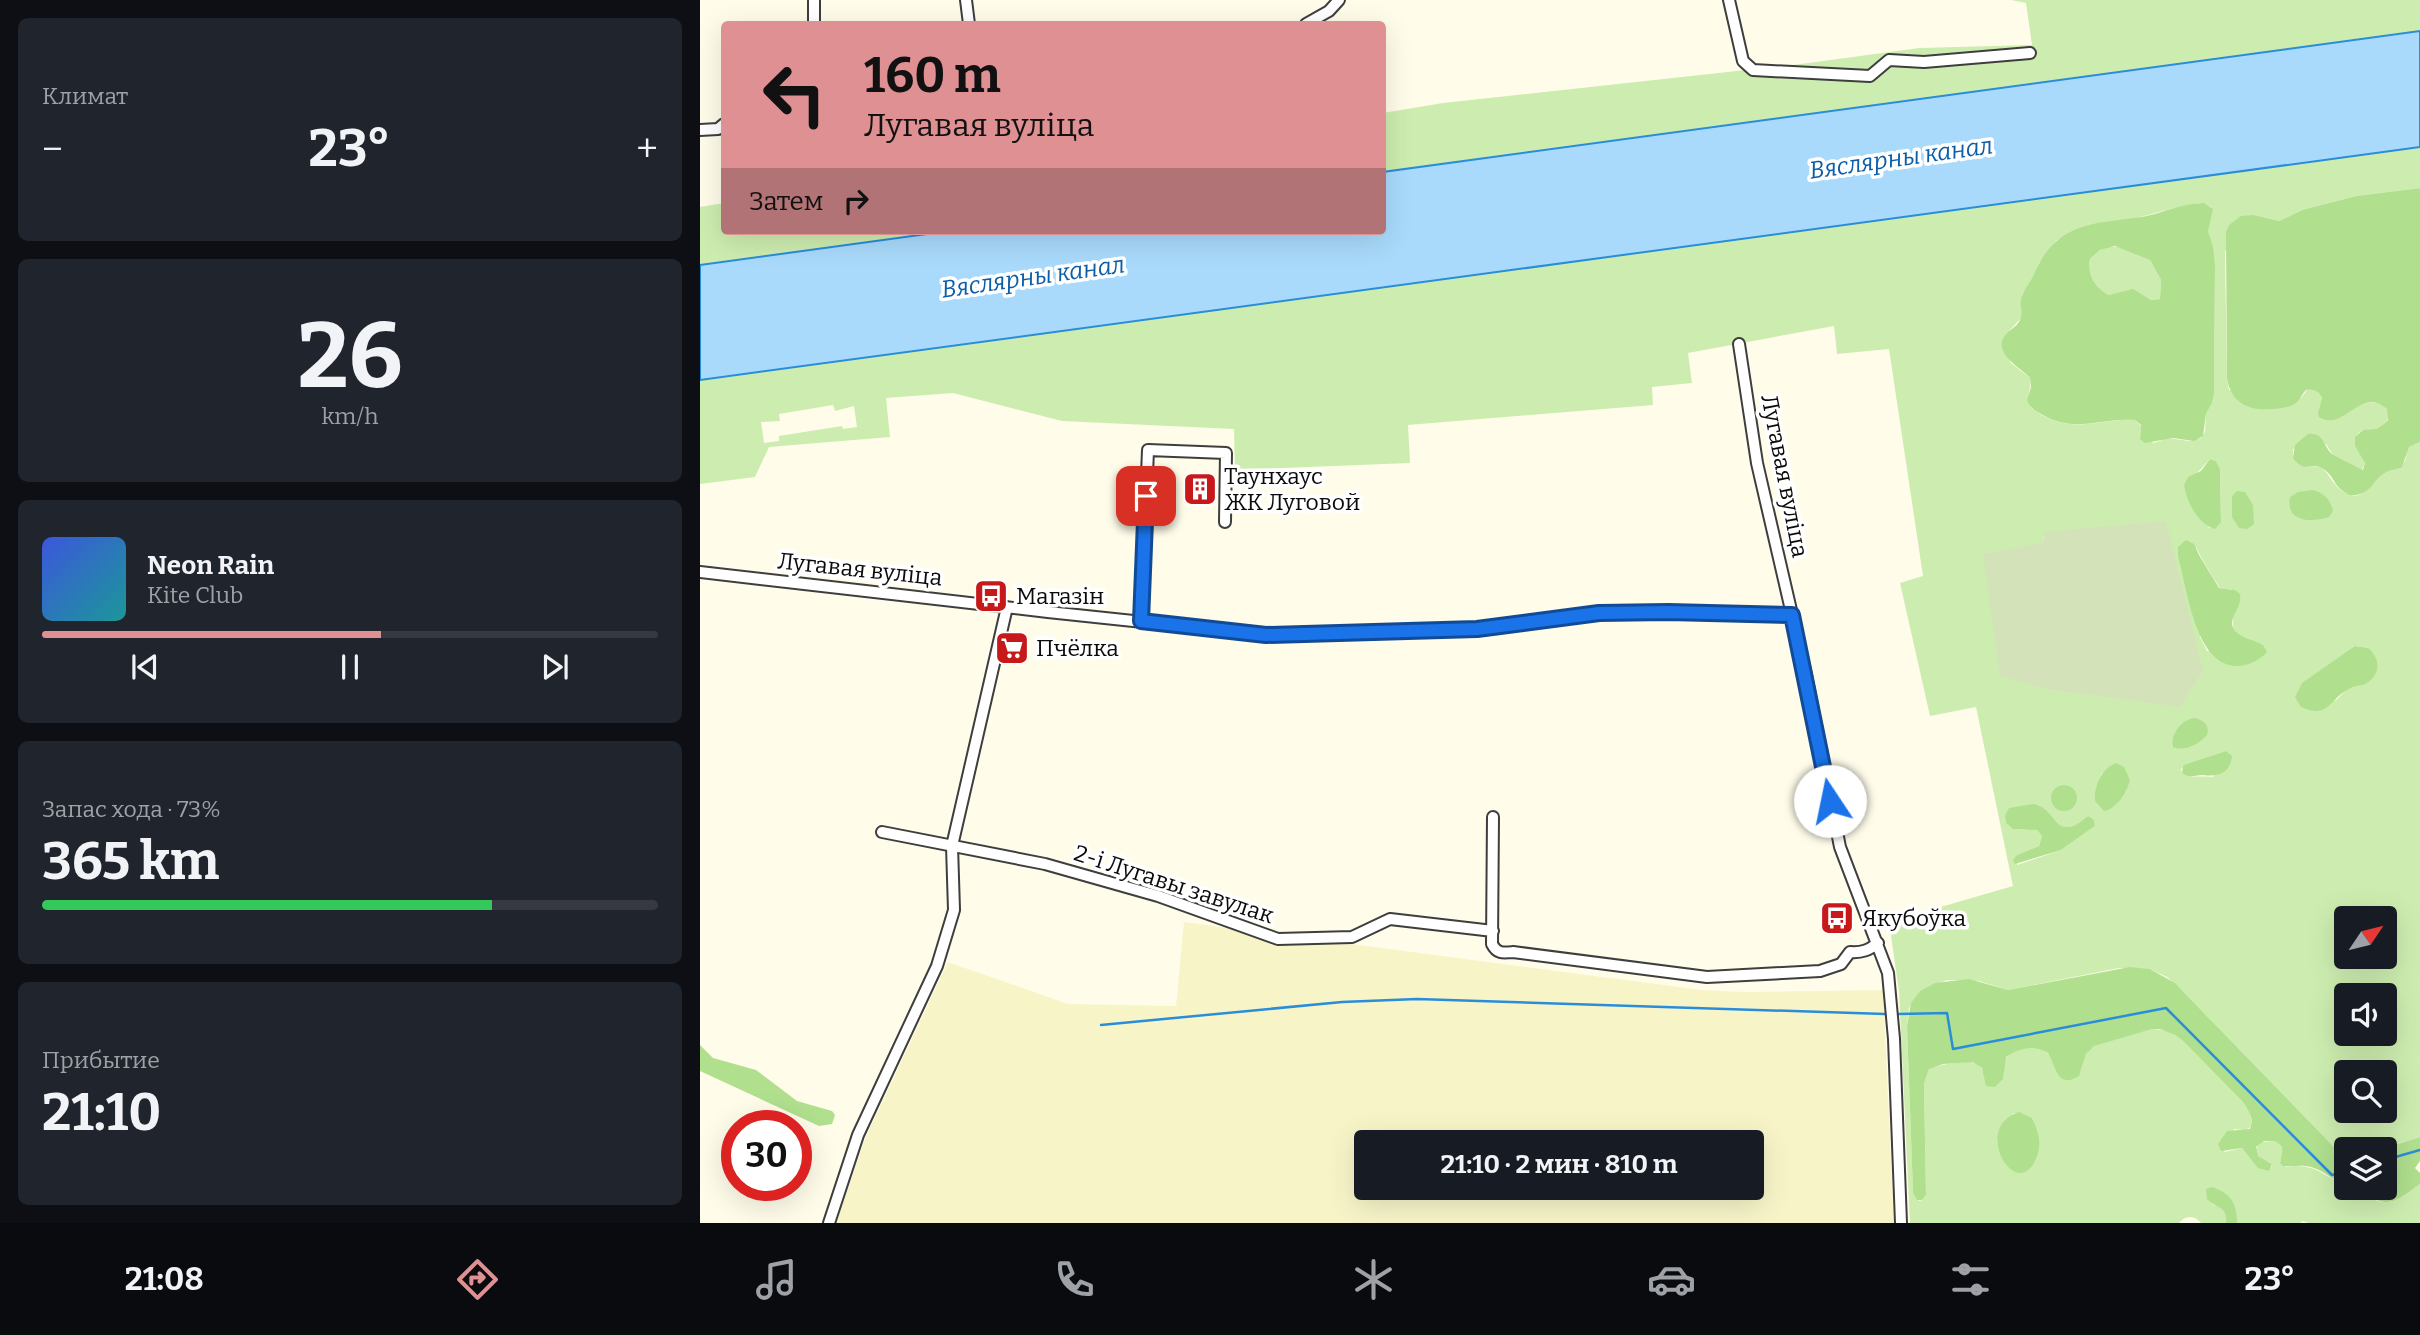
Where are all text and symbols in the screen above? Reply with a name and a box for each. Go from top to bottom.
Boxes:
text: 160 m [864,46,1001,105]
icon: left [749,49,840,140]
text: Климат [42,82,128,110]
text: Лугавая вуліца [864,106,1094,144]
text: 23° [309,117,391,180]
text: − [42,126,63,172]
text: + [636,126,658,172]
water label: Вяслярны канал [1807,131,1995,185]
icon: right [837,182,875,220]
text: Затем [749,186,823,217]
water label: Вяслярны канал [939,250,1127,304]
text: 26 [297,302,403,411]
street label: Лугавая вуліца [1755,392,1815,560]
text: km/h [322,402,378,430]
place label: Таунхаус ЖК Луговой [1224,462,1360,516]
pin [1116,466,1176,526]
building icon: Таунхаус ЖК Луговой [1181,470,1219,508]
icon: arrive [1127,477,1165,515]
street label: Лугавая вуліца [776,546,944,592]
text: Neon Rain [147,550,274,581]
bus stop icon: Магазін [972,577,1010,615]
text: Kite Club [147,581,243,609]
place label: Магазін [1016,582,1104,610]
supermarket icon: Пчёлка [993,629,1031,667]
place label: Пчёлка [1036,634,1119,662]
icon: previous [126,648,164,686]
icon: pause [331,648,369,686]
icon: next [536,648,574,686]
position arrow [1793,764,1867,838]
text: Запас хода · 73% [42,795,221,823]
text: 365 km [42,830,219,893]
street label: 2-і Лугавы завулак [1071,839,1278,930]
bus stop icon: Якубоўка [1818,899,1856,937]
place label: Якубоўка [1862,904,1966,932]
north arrow [2334,906,2398,970]
map controls [2334,906,2397,1200]
button: sound [2334,983,2397,1046]
text: Прибытие [42,1046,160,1074]
button: search [2334,1060,2397,1123]
text: 21:10 [42,1081,161,1144]
speed limit sign: 30 [721,1110,812,1201]
button: layers [2334,1137,2397,1200]
text: 21:10 · 2 мин · 810 m [1440,1149,1678,1180]
icon: directions [453,1255,502,1304]
icon: music [752,1255,801,1304]
icon: phone [1050,1255,1099,1304]
icon: climate [1349,1255,1398,1304]
icon: car [1647,1255,1696,1304]
icon: filters [1946,1255,1995,1304]
text: 21:08 [125,1260,204,1298]
text: 23° [2245,1260,2295,1298]

